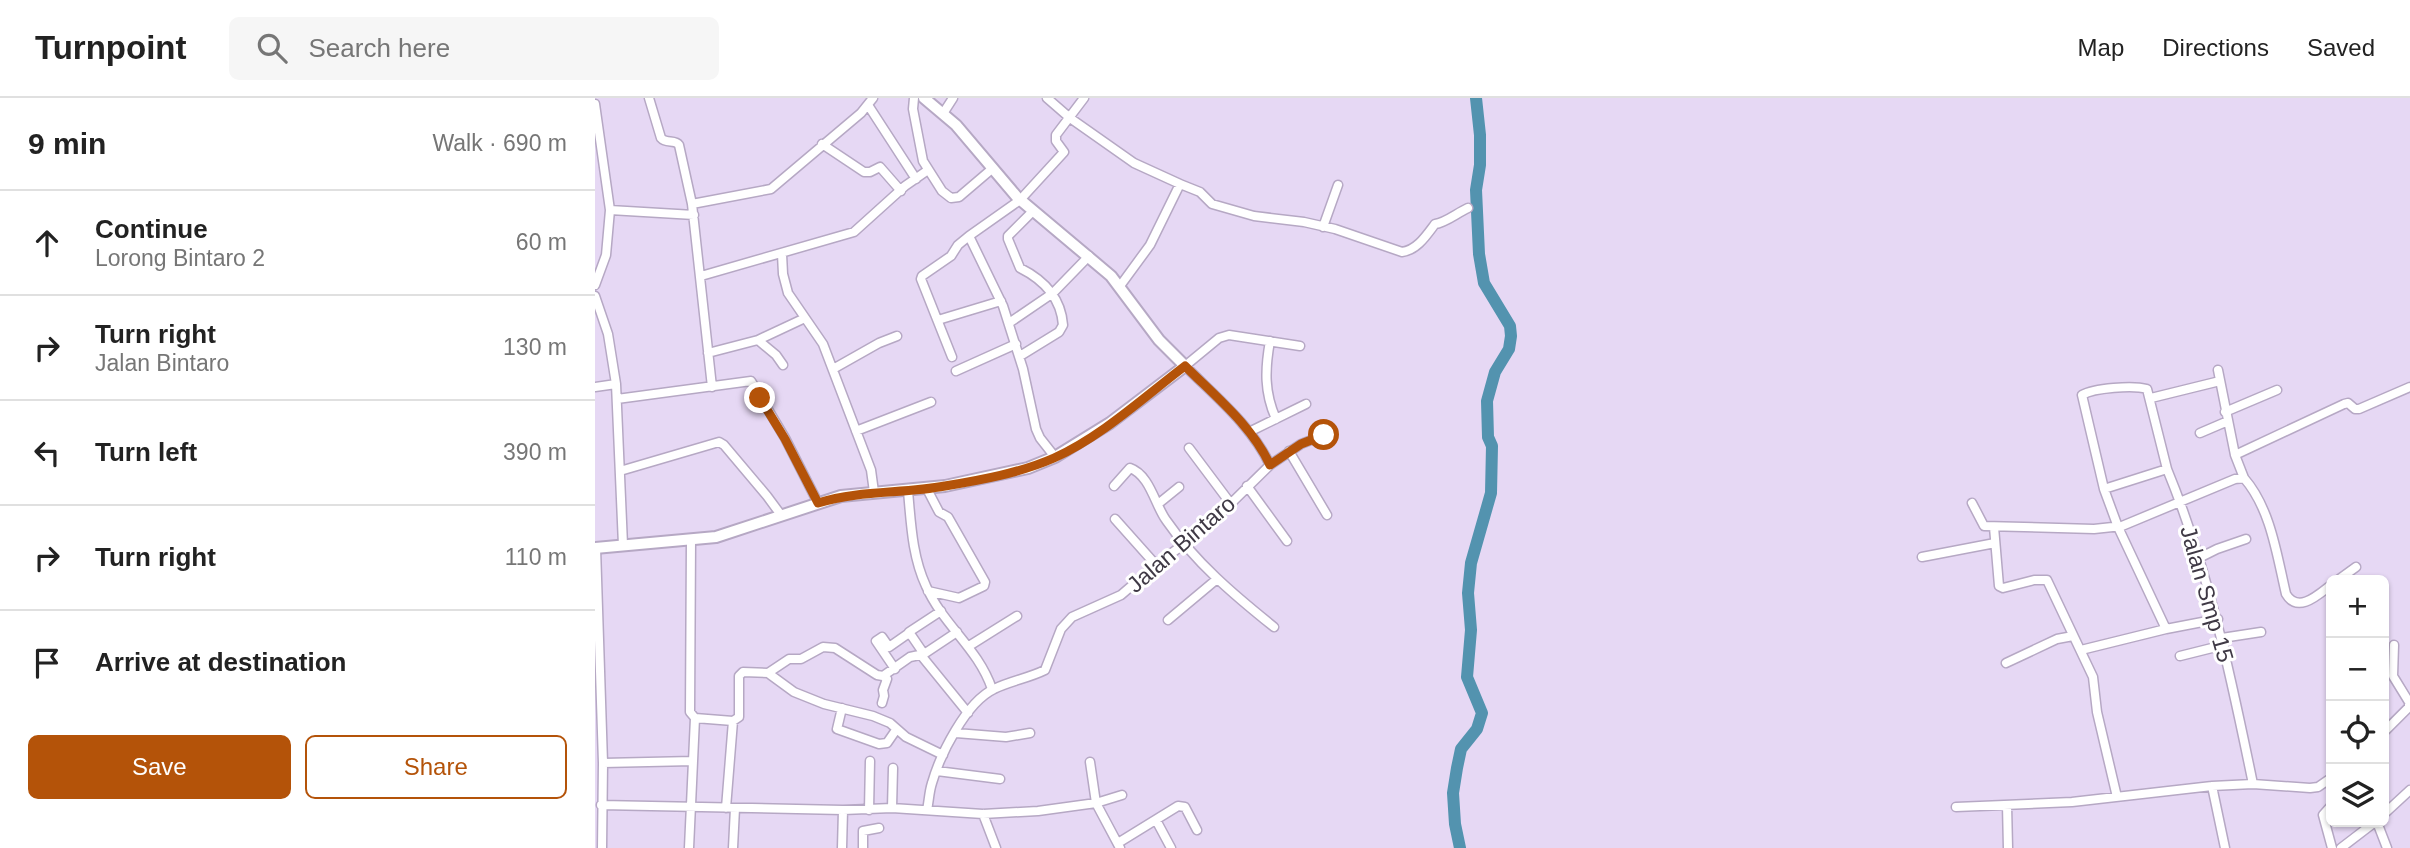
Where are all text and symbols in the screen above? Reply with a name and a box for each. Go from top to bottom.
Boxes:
search box [229,17,719,80]
text: Turnpoint [35,29,187,66]
icon: search [253,29,291,67]
text: Search here [309,33,450,63]
text: Map [2078,34,2124,61]
text: Directions [2162,34,2269,61]
text: Saved [2307,34,2375,61]
text: 9 min [28,127,106,160]
text: Walk · 690 m [432,130,567,156]
text: Continue [95,214,208,244]
icon: ahead [28,224,66,262]
text: 60 m [516,229,567,255]
text: Lorong Bintaro 2 [95,245,265,271]
text: Turn right [95,319,216,349]
icon: right [28,329,66,367]
text: 130 m [503,334,567,360]
text: Jalan Bintaro [95,350,229,376]
route end [744,382,775,413]
route start [1308,419,1339,450]
icon: left [28,434,66,472]
text: Turn left [95,437,197,467]
text: 390 m [503,439,567,465]
street label: Jalan Bintaro [1122,490,1240,598]
street label: Jalan Smp 15 [2175,523,2239,665]
icon: right [28,539,66,577]
text: Turn right [95,542,216,572]
text: 110 m [505,544,567,570]
map controls [2326,575,2389,827]
button: + [2326,575,2389,638]
button: − [2326,638,2389,701]
icon: arrive [28,644,66,682]
text: Arrive at destination [95,647,346,677]
button: locate [2326,701,2389,764]
button: Save [28,735,291,799]
button: Share [305,735,567,799]
button: layers [2326,764,2389,827]

